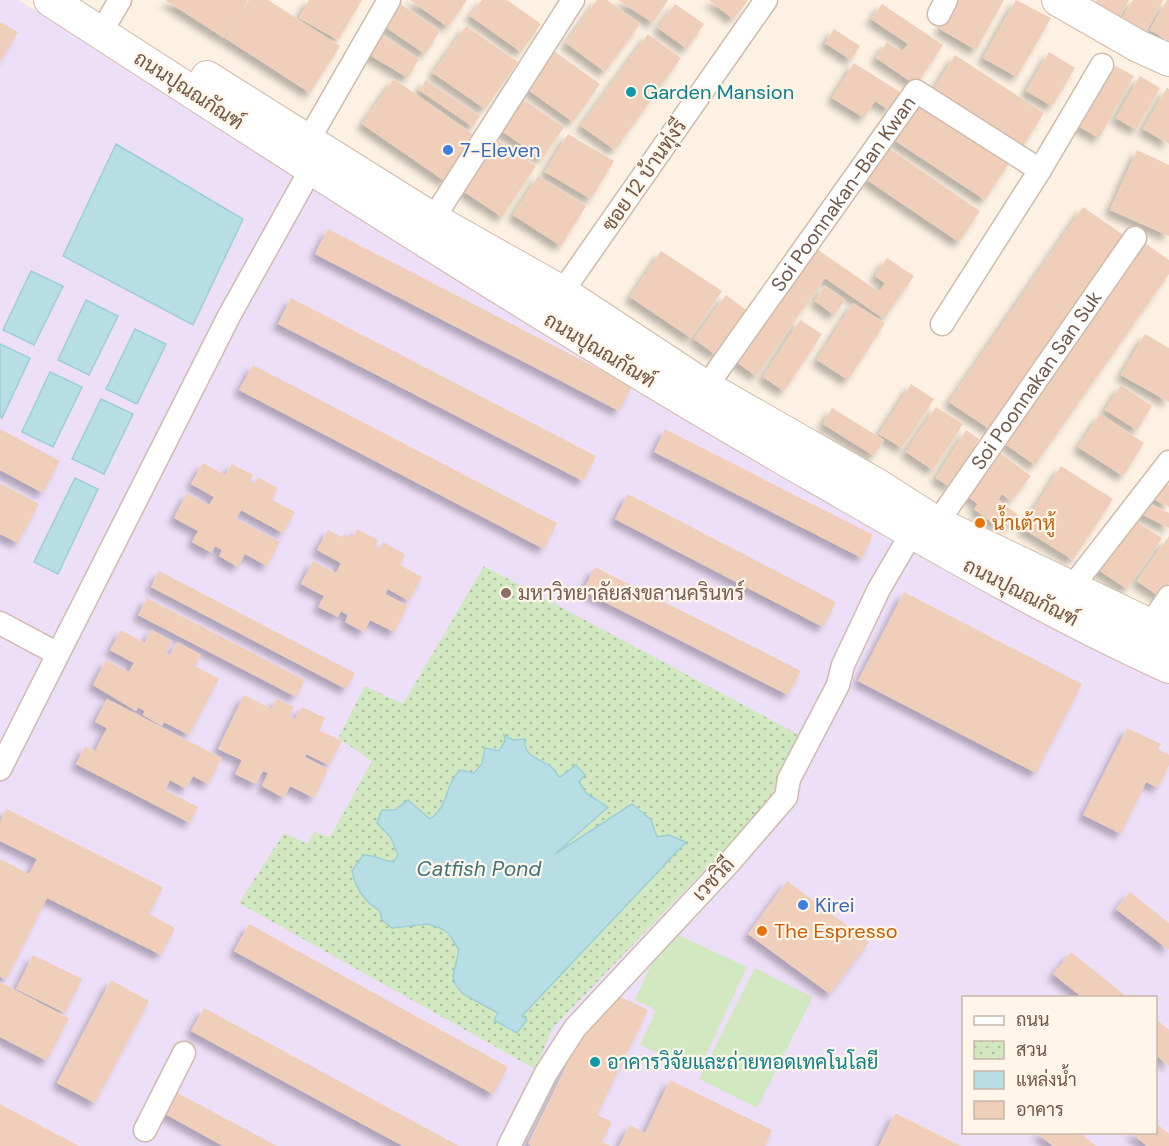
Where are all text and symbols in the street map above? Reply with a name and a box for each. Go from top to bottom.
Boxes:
street label: ถนนปุณณกัณฑ์ [129,44,249,136]
place label: Garden Mansion [643,79,794,105]
marker: Garden Mansion [624,85,638,99]
street label: Soi Poonnakan-Ban Kwan [765,91,921,296]
street label: ซอย 12 บ้านทุ่งรี [596,114,693,237]
place label: 7-Eleven [460,137,540,163]
marker: 7-Eleven [441,143,455,157]
street label: Soi Poonnakan San Suk [965,285,1108,475]
street label: ถนนปุณณกัณฑ์ [539,306,661,394]
place label: น้ำเต้าหู้ [992,505,1056,538]
marker: น้ำเต้าหู้ [973,516,987,530]
street label: ถนนปุณณกัณฑ์ [959,551,1083,633]
place label: มหาวิทยาลัยสงขลานครินทร์ [518,579,744,606]
marker: มหาวิทยาลัยสงขลานครินทร์ [499,586,513,600]
street label: เวชวิถี [686,852,740,906]
water label: Catfish Pond [417,855,542,883]
place label: Kirei [815,892,855,918]
marker: Kirei [796,898,810,912]
place label: The Espresso [774,918,898,944]
marker: The Espresso [755,924,769,938]
legend [962,996,1157,1134]
text: ถนน [1016,1008,1049,1032]
text: สวน [1016,1038,1047,1062]
place label: อาคารวิจัยและถ่ายทอดเทคโนโลยี [607,1049,878,1075]
marker: อาคารวิจัยและถ่ายทอดเทคโนโลยี [588,1055,602,1069]
text: แหล่งน้ำ [1016,1064,1077,1092]
text: อาคาร [1016,1098,1064,1122]

